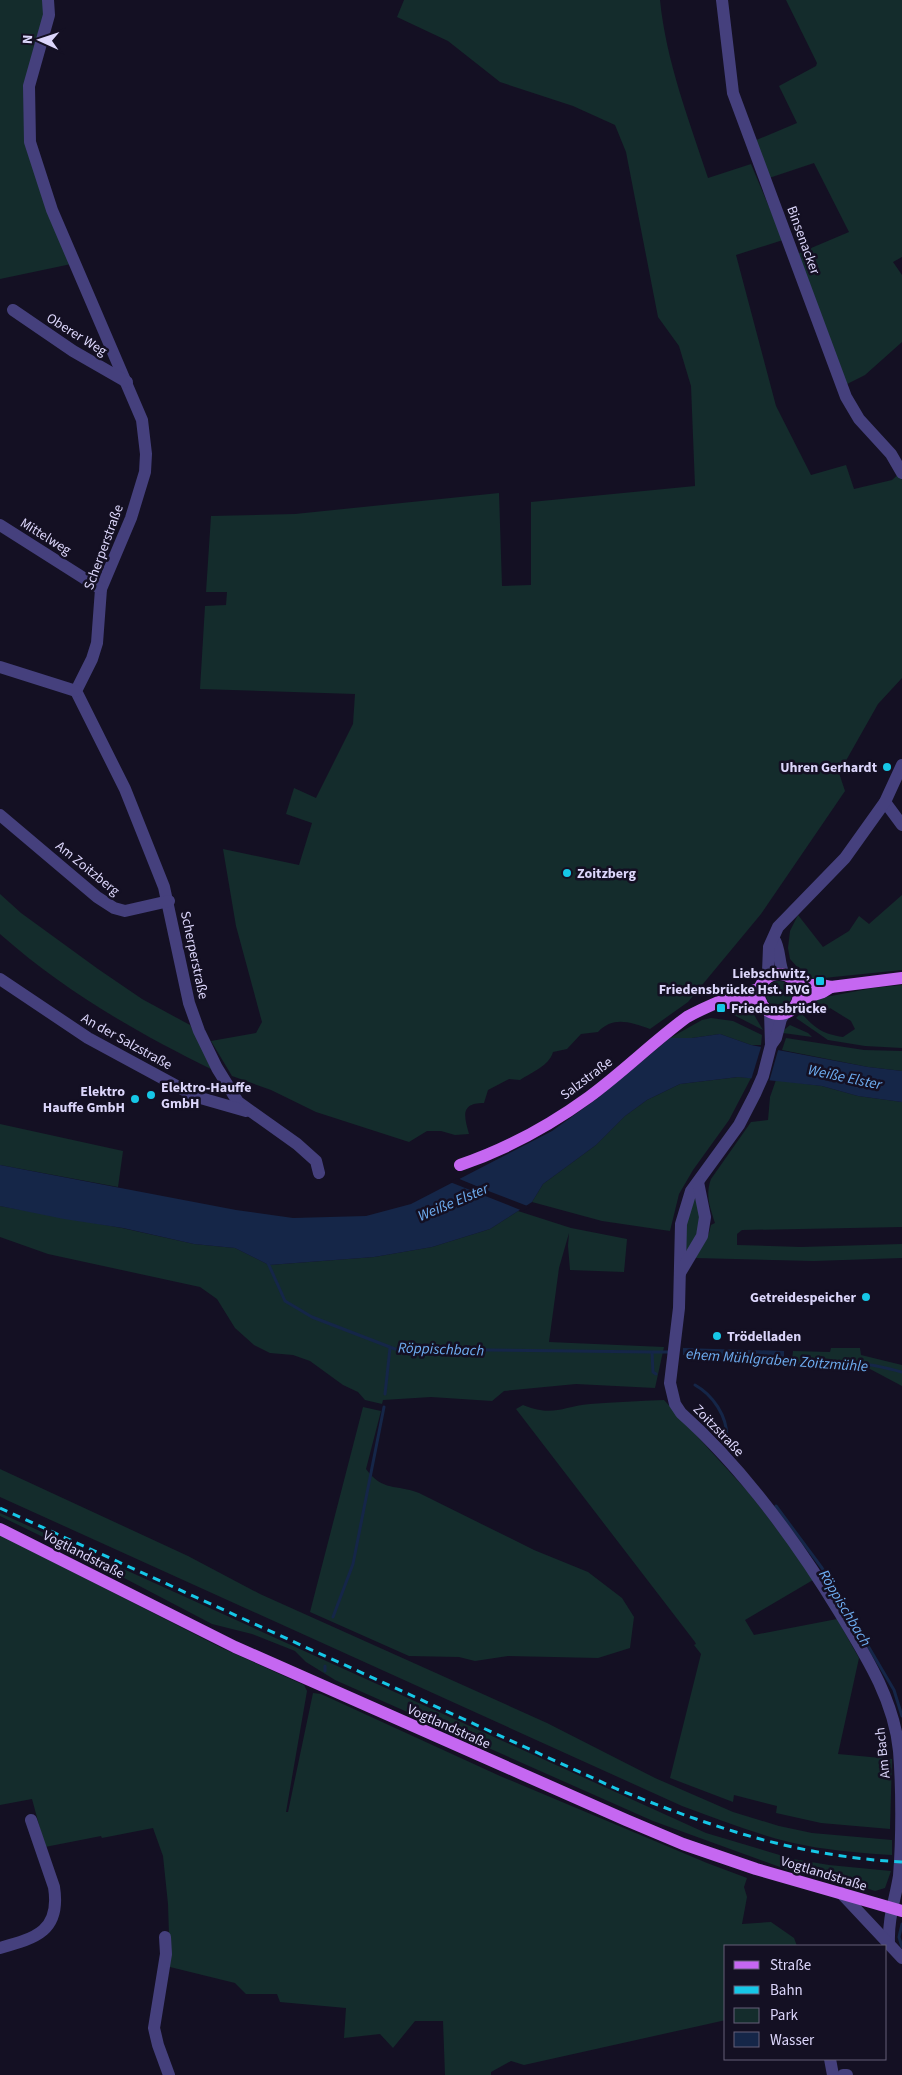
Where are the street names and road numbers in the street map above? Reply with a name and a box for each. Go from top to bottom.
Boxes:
street label: Binsenacker [781,203,825,278]
street label: Oberer Weg [42,308,111,361]
street label: Scherperstraße [79,502,129,593]
street label: Mittelweg [16,513,75,560]
street label: Am Zoitzberg [51,837,124,901]
street label: Scherperstraße [175,909,213,1001]
street label: An der Salzstraße [77,1009,176,1075]
street label: Salzstraße [556,1052,617,1105]
street label: Zoitzstraße [688,1400,748,1461]
street label: Vogtlandstraße [39,1526,128,1584]
street label: Vogtlandstraße [404,1700,494,1754]
street label: Am Bach [870,1726,896,1779]
street label: Vogtlandstraße [778,1851,869,1897]

